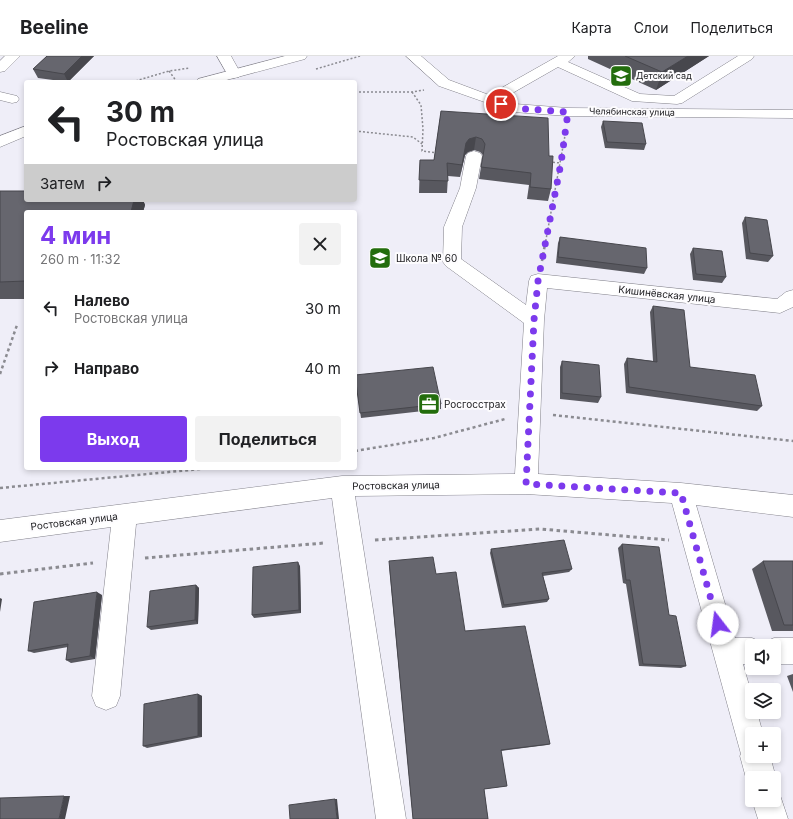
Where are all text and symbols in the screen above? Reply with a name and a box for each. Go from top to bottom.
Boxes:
text: Beeline [20,16,89,39]
text: Карта [571,19,612,36]
text: Слои [634,19,669,36]
text: Поделиться [691,19,773,36]
school or university icon: Детский сад [608,63,634,89]
place label: Детский сад [636,70,692,81]
pin [484,87,518,121]
icon: arrive [490,93,512,115]
text: 30 m [106,95,175,129]
icon: left [40,96,92,148]
street label: Челябинская улица [589,105,675,118]
text: Ростовская улица [106,129,264,150]
icon: right [93,172,115,194]
text: Затем [40,174,85,193]
text: 4 мин [40,221,111,250]
button: close [299,223,341,265]
school or university icon: Школа № 60 [367,245,393,271]
text: 260 m · 11:32 [40,251,121,267]
place label: Школа № 60 [396,252,457,264]
street label: Кишинёвская улица [618,283,716,305]
text: Налево [74,291,130,310]
icon: left [40,297,62,319]
text: 30 m [305,299,341,318]
text: Ростовская улица [74,310,188,326]
icon: right [40,357,62,379]
text: Направо [74,359,139,378]
text: 40 m [304,359,341,378]
office icon: Росгосстрах [416,391,442,417]
place label: Росгосстрах [444,398,506,410]
button: Выход [40,416,187,462]
button: Поделиться [195,416,341,462]
street label: Ростовская улица [352,478,440,492]
street label: Ростовская улица [30,510,118,532]
position arrow [697,603,739,645]
map controls [745,639,781,807]
button: sound [745,639,781,675]
button: layers [745,683,781,719]
button: + [745,727,781,763]
button: − [745,771,781,807]

